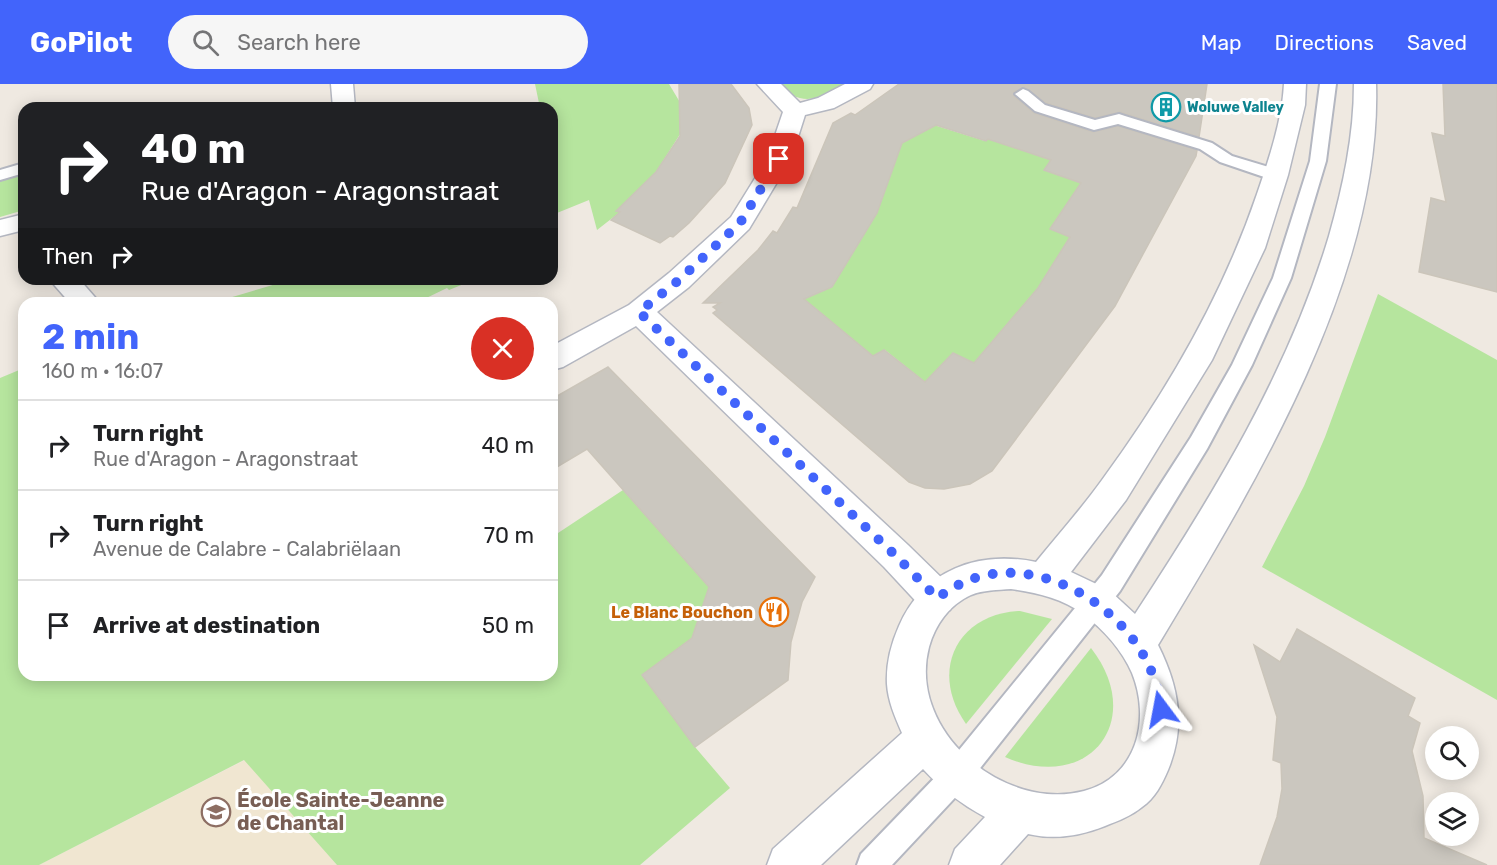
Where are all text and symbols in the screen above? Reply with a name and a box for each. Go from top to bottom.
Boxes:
search box [168,15,588,69]
text: GoPilot [30,26,132,59]
icon: search [189,26,222,59]
text: Search here [237,29,361,56]
text: Map [1201,30,1242,55]
text: Directions [1275,30,1374,55]
text: Saved [1407,30,1467,55]
building icon: Woluwe Valley [1150,91,1182,123]
place label: Woluwe Valley [1187,99,1284,116]
text: 40 m [141,124,246,174]
icon: right [42,126,120,204]
pin [753,133,804,184]
icon: arrive [762,142,795,175]
text: Rue d'Aragon - Aragonstraat [141,175,499,207]
icon: right [105,240,138,273]
text: Then [42,243,93,270]
text: 2 min [42,315,140,358]
button: close [471,317,534,380]
text: 160 m · 16:07 [42,359,163,383]
text: Turn right [93,420,203,447]
icon: right [42,429,75,462]
text: 40 m [481,432,534,459]
text: Rue d'Aragon - Aragonstraat [93,447,358,471]
text: Turn right [93,510,203,537]
icon: right [42,519,75,552]
text: 70 m [484,522,534,549]
text: Avenue de Calabre - Calabriëlaan [93,537,401,561]
restaurant icon: Le Blanc Bouchon [758,596,790,628]
place label: Le Blanc Bouchon [611,603,753,622]
icon: arrive [42,609,75,642]
text: Arrive at destination [93,612,320,639]
text: 50 m [482,612,534,639]
position arrow [1129,677,1193,741]
map controls [1425,726,1479,846]
button: search [1425,726,1479,780]
place label: École Sainte-Jeanne de Chantal [237,788,445,835]
button: layers [1425,792,1479,846]
school or university icon: École Sainte-Jeanne de Chantal [200,796,232,828]

